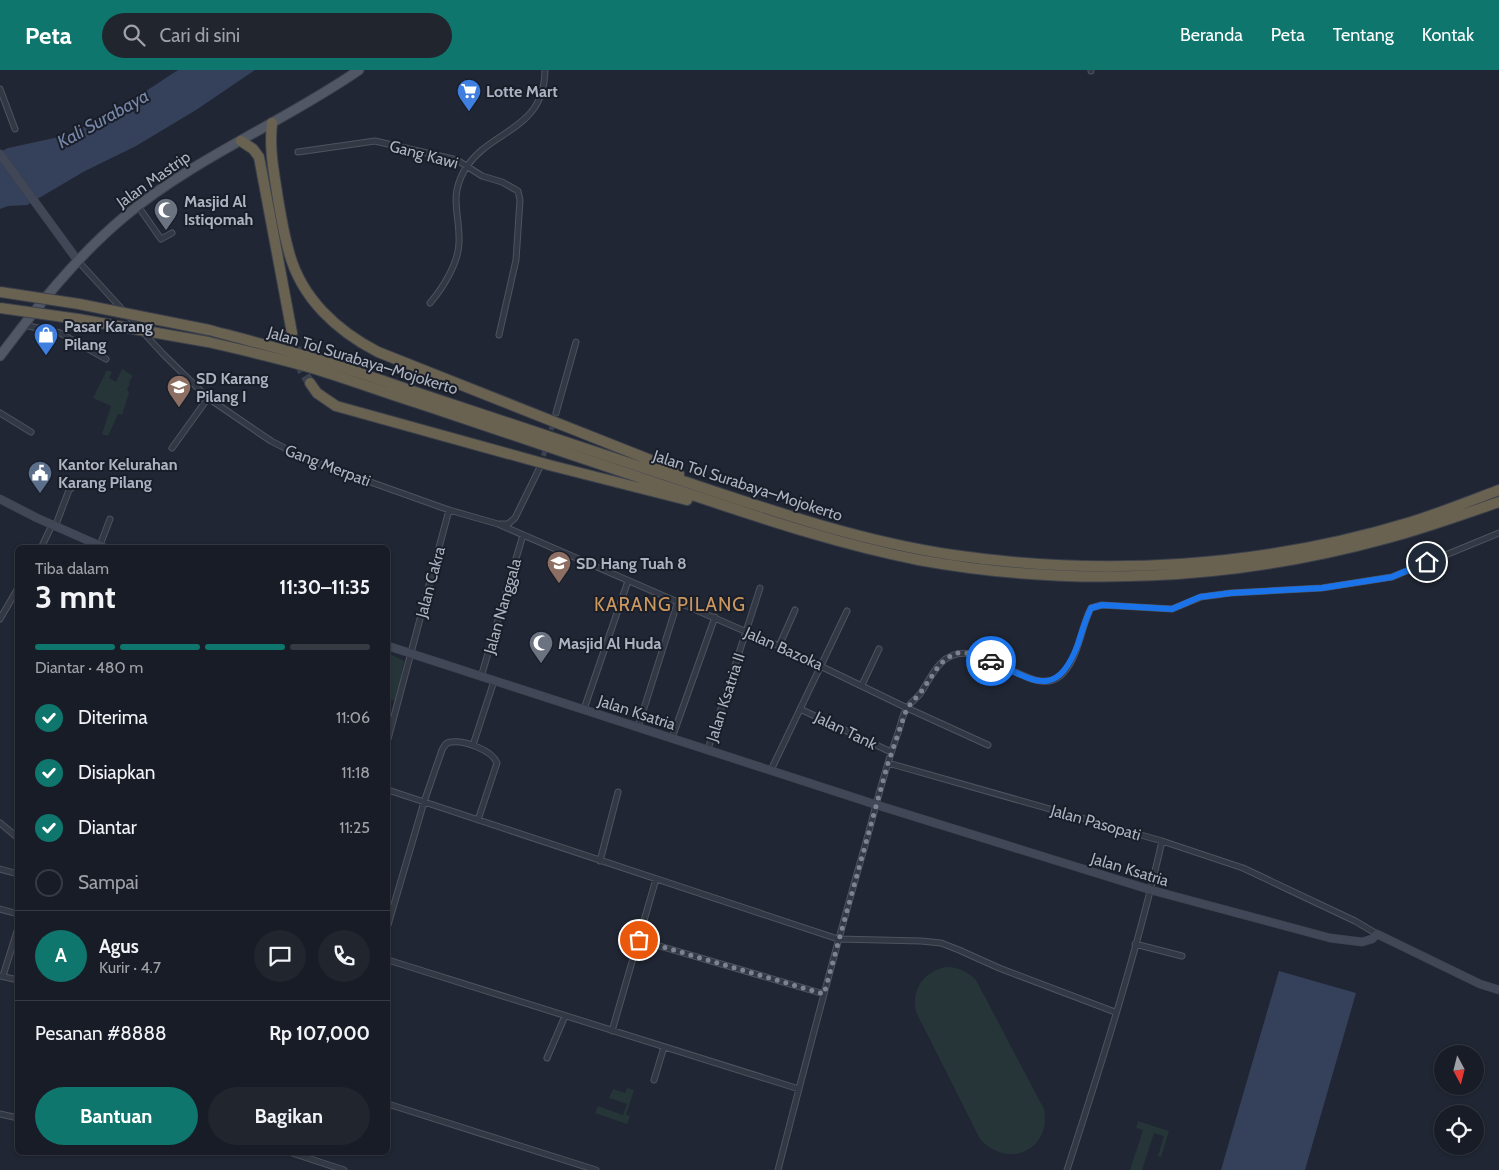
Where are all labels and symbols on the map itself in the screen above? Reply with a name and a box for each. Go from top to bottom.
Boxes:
supermarket icon: Lotte Mart [456,78,482,112]
place label: Lotte Mart [486,82,558,101]
water label: Kali Surabaya [53,85,153,153]
street label: Gang Kawi [387,136,460,173]
street label: Jalan Mastrip [112,147,194,212]
place label: Masjid Al Istiqomah [184,192,253,229]
mosque icon: Masjid Al Istiqomah [153,197,179,231]
place label: Pasar Karang Pilang [64,317,153,354]
shop icon: Pasar Karang Pilang [33,322,59,356]
street label: Jalan Tol Surabaya–Mojokerto [264,322,460,399]
place label: SD Karang Pilang I [196,369,268,406]
school or university icon: SD Karang Pilang I [166,374,192,408]
street label: Gang Merpati [282,440,373,491]
street label: Jalan Tol Surabaya–Mojokerto [650,446,845,525]
place label: Kantor Kelurahan Karang Pilang [58,455,178,492]
public building icon: Kantor Kelurahan Karang Pilang [27,460,53,494]
pin [1406,541,1448,583]
street label: Jalan Cakra [412,544,449,621]
school or university icon: SD Hang Tuah 8 [546,550,572,584]
place label: SD Hang Tuah 8 [576,554,687,573]
street label: Jalan Nanggala [480,556,525,657]
district label: KARANG PILANG [594,593,746,616]
street label: Jalan Bazoka [741,622,826,674]
mosque icon: Masjid Al Huda [528,630,554,664]
place label: Masjid Al Huda [558,634,662,653]
courier [966,636,1016,686]
street label: Jalan Ksatria II [702,650,749,745]
street label: Jalan Ksatria [595,691,678,734]
street label: Jalan Tank [811,707,881,754]
street label: Jalan Pasopati [1048,800,1143,844]
street label: Jalan Ksatria [1088,848,1171,890]
pin [618,919,660,961]
north arrow [1434,1045,1484,1095]

